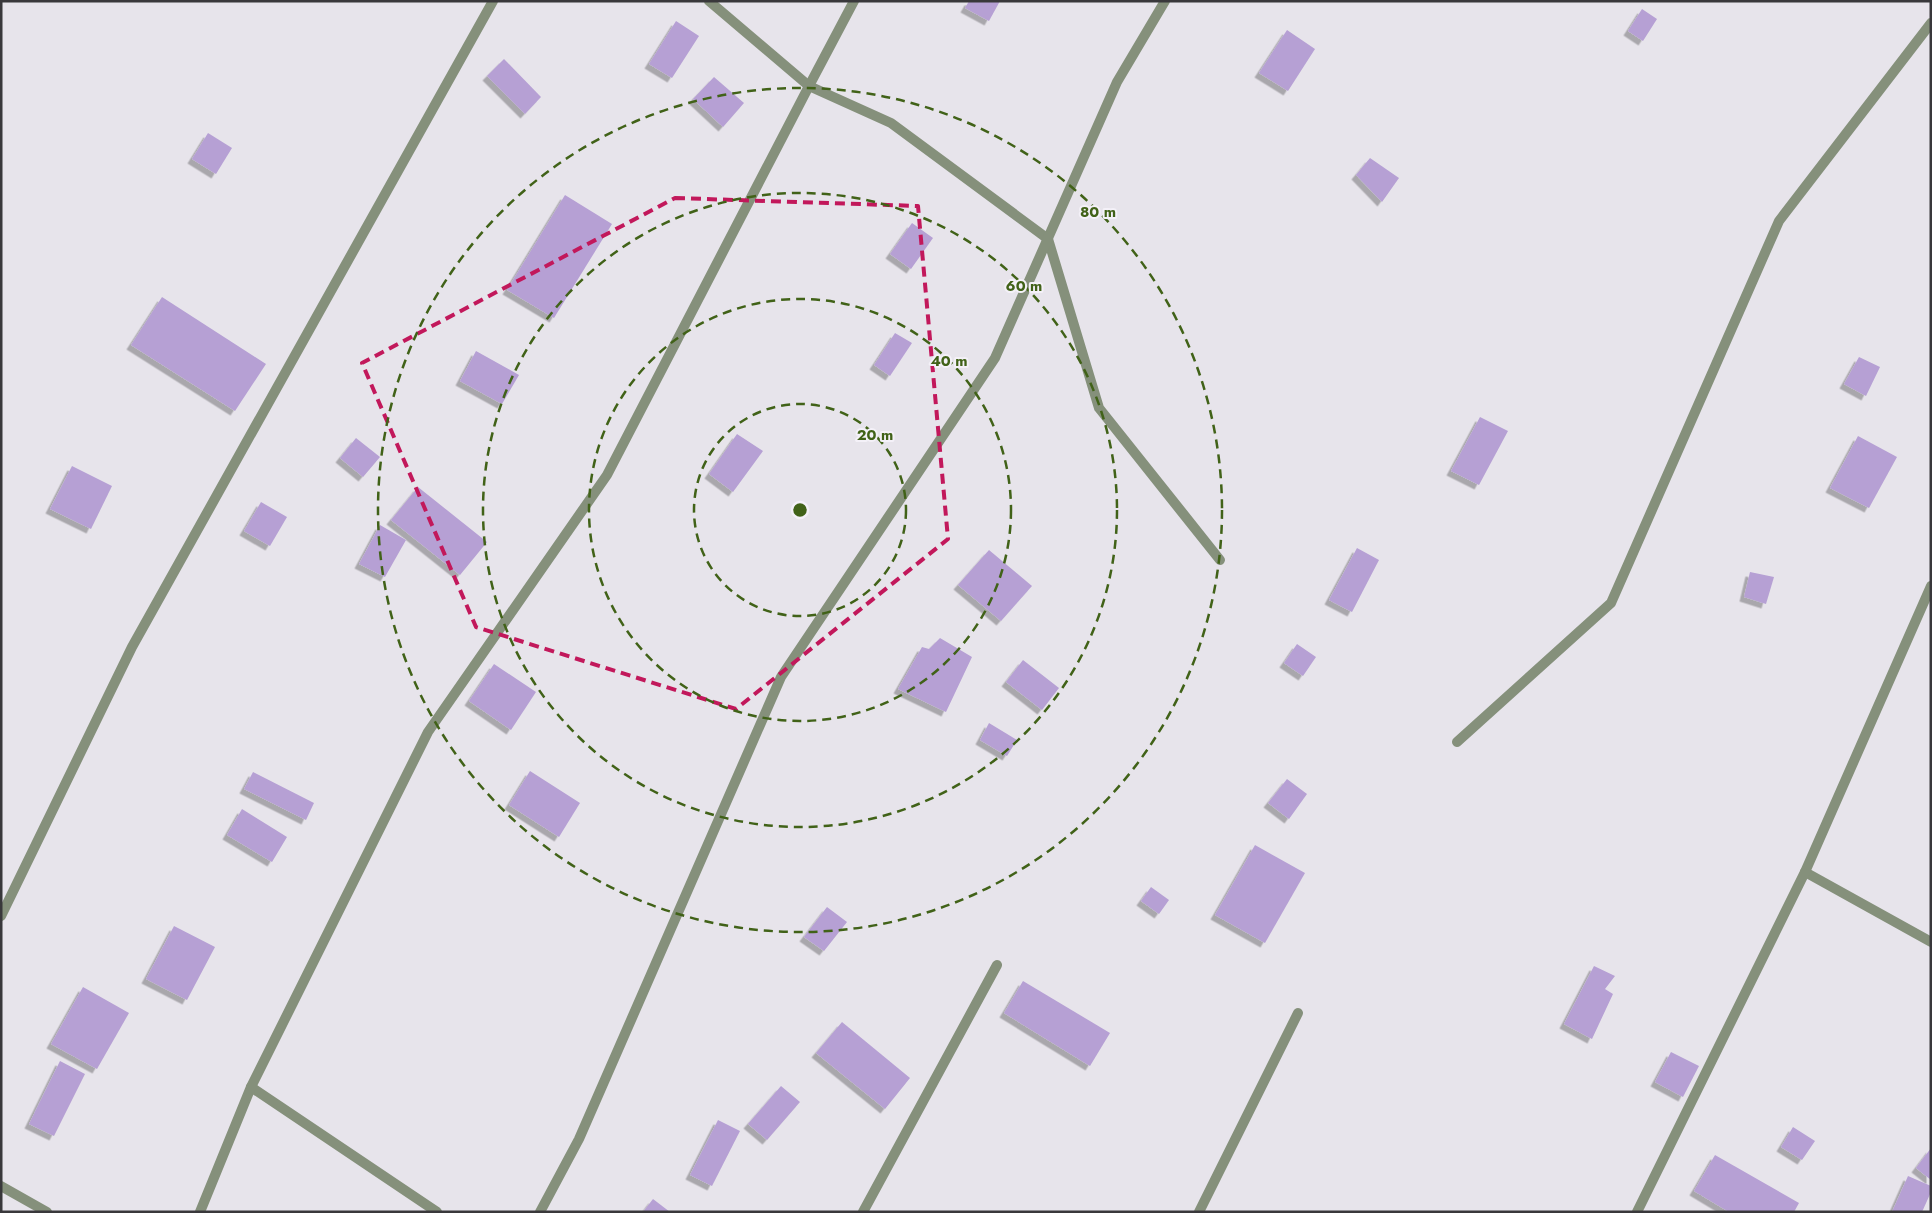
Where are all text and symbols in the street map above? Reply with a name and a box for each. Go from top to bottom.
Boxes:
text: 80 m [1080,201,1116,223]
text: 60 m [1006,275,1042,297]
text: 40 m [930,350,968,372]
text: 20 m [857,424,893,446]
centre of rings [791,501,809,519]

